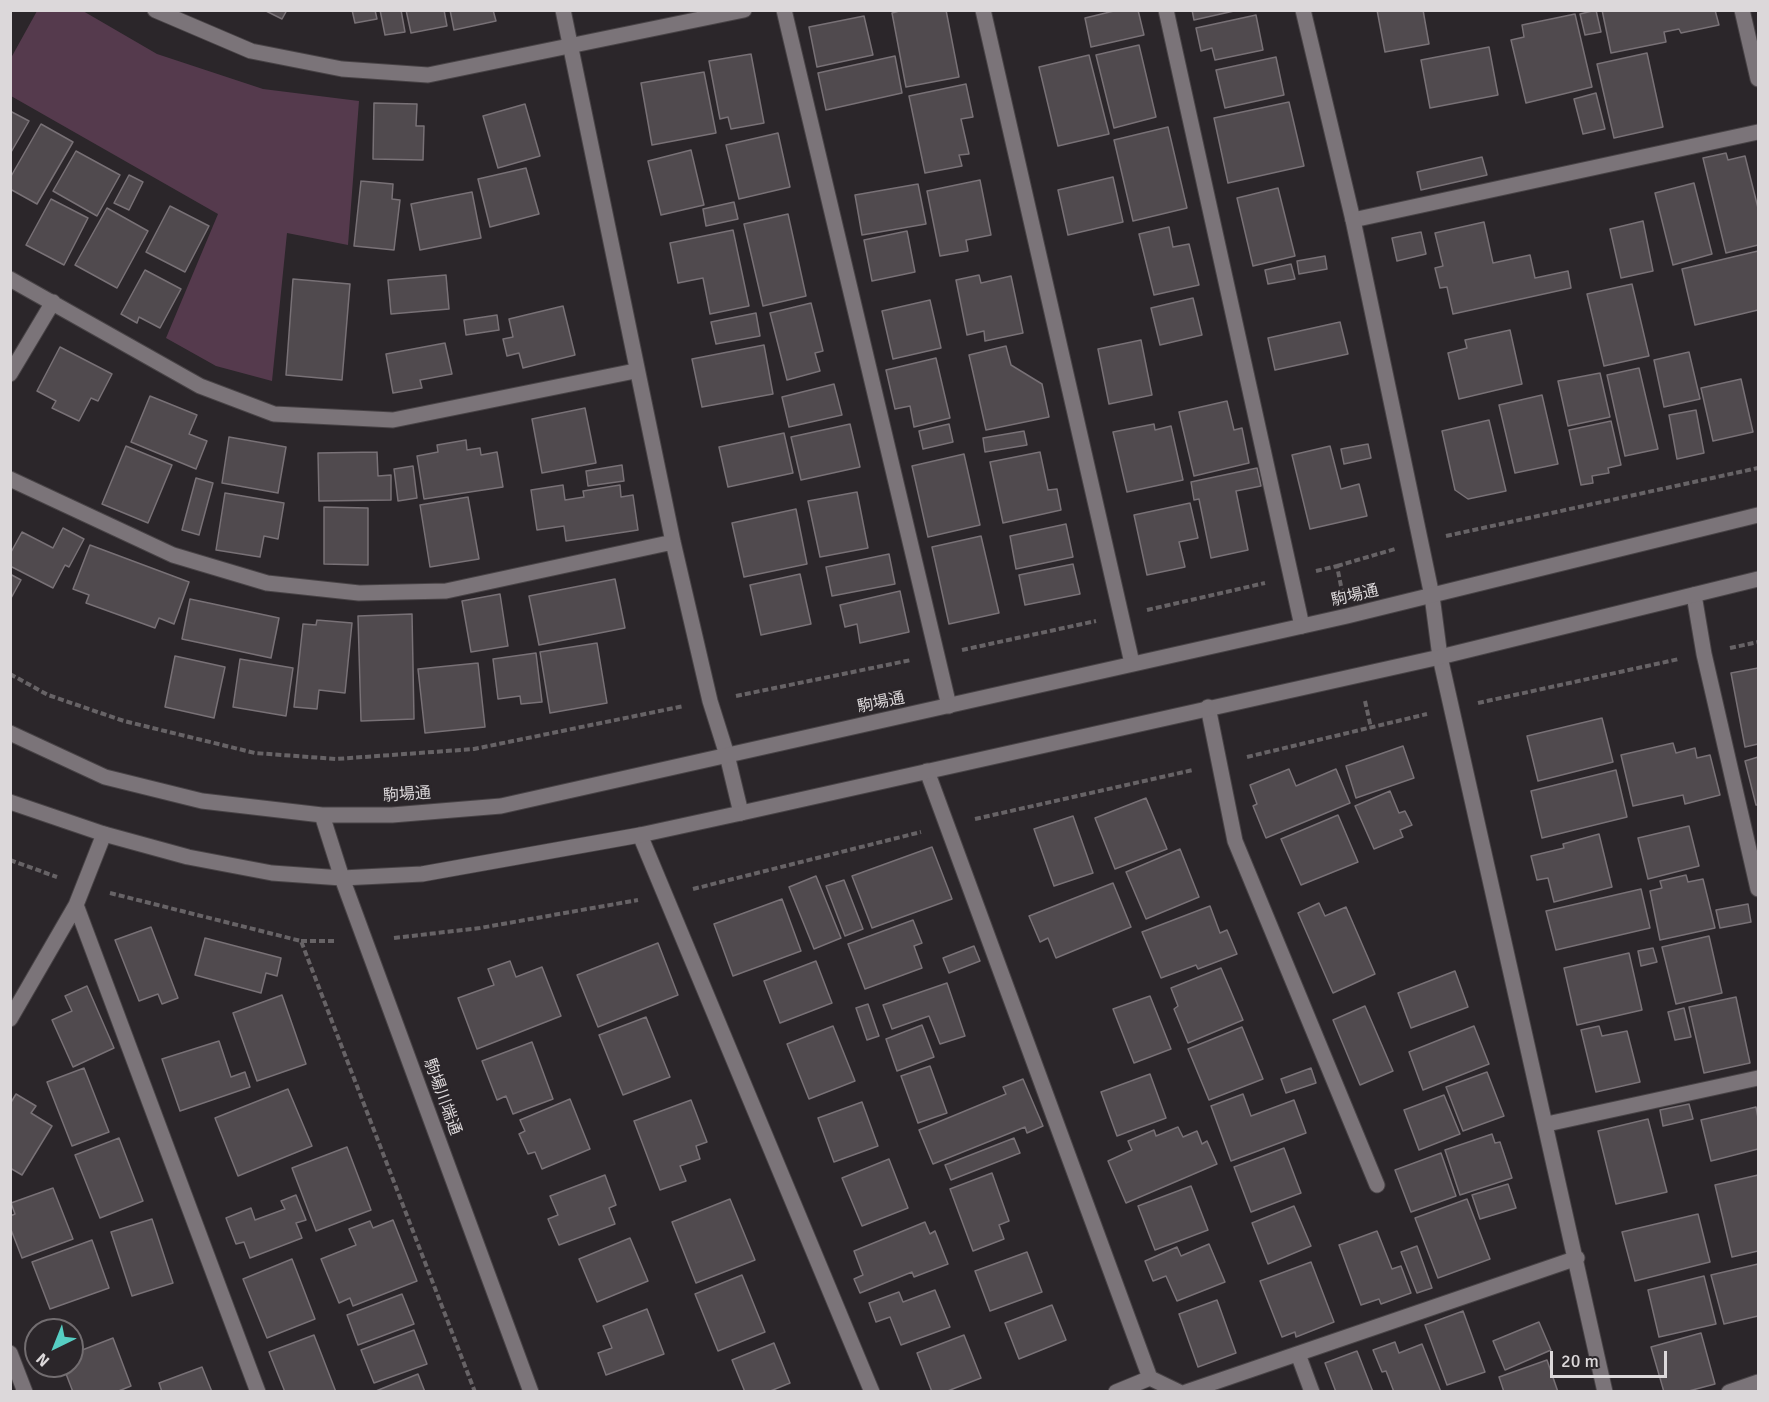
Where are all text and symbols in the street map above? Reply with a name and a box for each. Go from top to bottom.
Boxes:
street label: 駒場通 [1329,581,1381,611]
street label: 駒場通 [856,689,906,717]
street label: 駒場通 [382,784,432,806]
street label: 駒場川端通 [419,1056,465,1138]
north arrow [24,1318,84,1378]
scale bar [1553,1339,1670,1377]
text: N [32,1349,54,1371]
text: 20 m [1561,1350,1599,1372]

